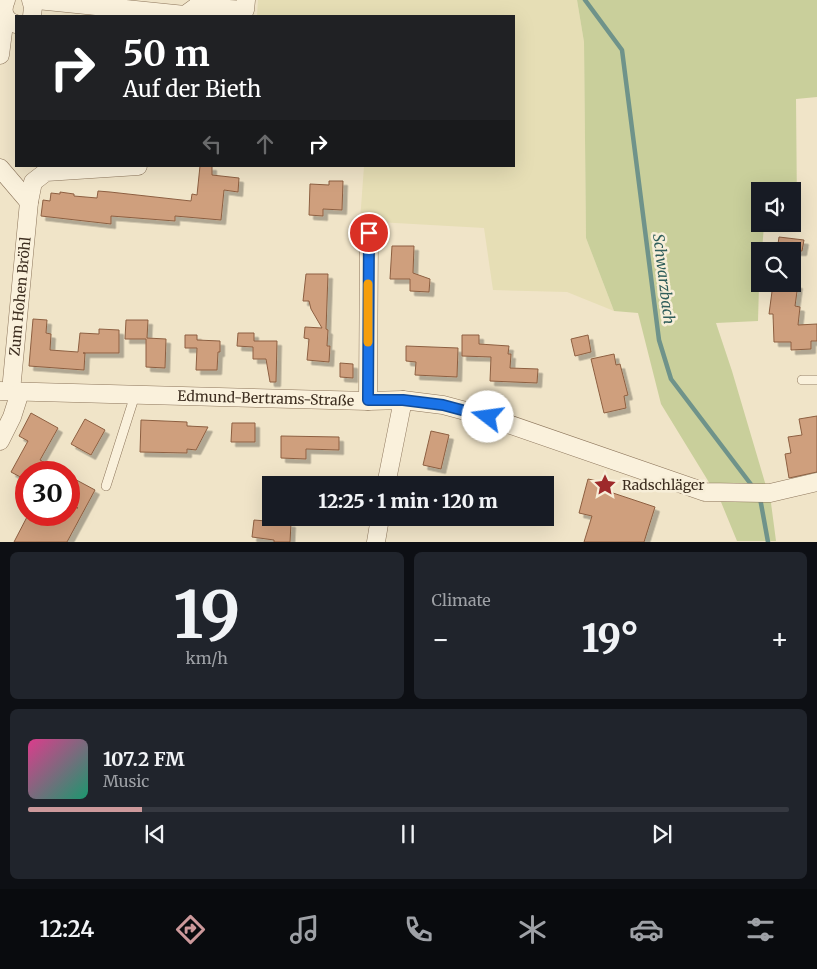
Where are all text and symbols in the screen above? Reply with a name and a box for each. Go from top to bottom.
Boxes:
text: 50 m [123,32,210,76]
icon: right [40,35,105,100]
text: Auf der Bieth [123,75,261,103]
icon: left [198,130,226,158]
icon: ahead [251,130,279,158]
icon: right [304,130,332,158]
map controls [751,182,801,292]
button: sound [751,182,801,232]
pin [348,212,390,254]
icon: arrive [355,219,383,247]
water label: Schwarzbach [649,233,679,325]
street label: Zum Hohen Bröhl [5,235,35,357]
button: search [751,242,801,292]
street label: Edmund-Bertrams-Straße [177,387,355,410]
position arrow [461,390,513,442]
speed limit sign: 30 [15,461,80,526]
place icon: Radschläger [592,472,618,498]
place label: Radschläger [622,476,705,494]
text: 12:25 · 1 min · 120 m [318,489,498,513]
text: 19 [173,574,240,656]
text: Climate [432,590,491,610]
text: 19° [581,615,639,662]
text: − [432,621,450,657]
text: + [770,621,789,657]
text: km/h [186,648,228,668]
text: 107.2 FM [103,747,185,771]
text: Music [103,771,149,791]
icon: previous [141,820,169,848]
icon: pause [394,820,422,848]
icon: next [648,820,676,848]
icon: directions [173,912,208,947]
icon: music [287,912,322,947]
icon: phone [401,912,436,947]
icon: climate [515,912,550,947]
icon: car [629,912,664,947]
icon: filters [743,912,778,947]
text: 12:24 [39,915,94,943]

